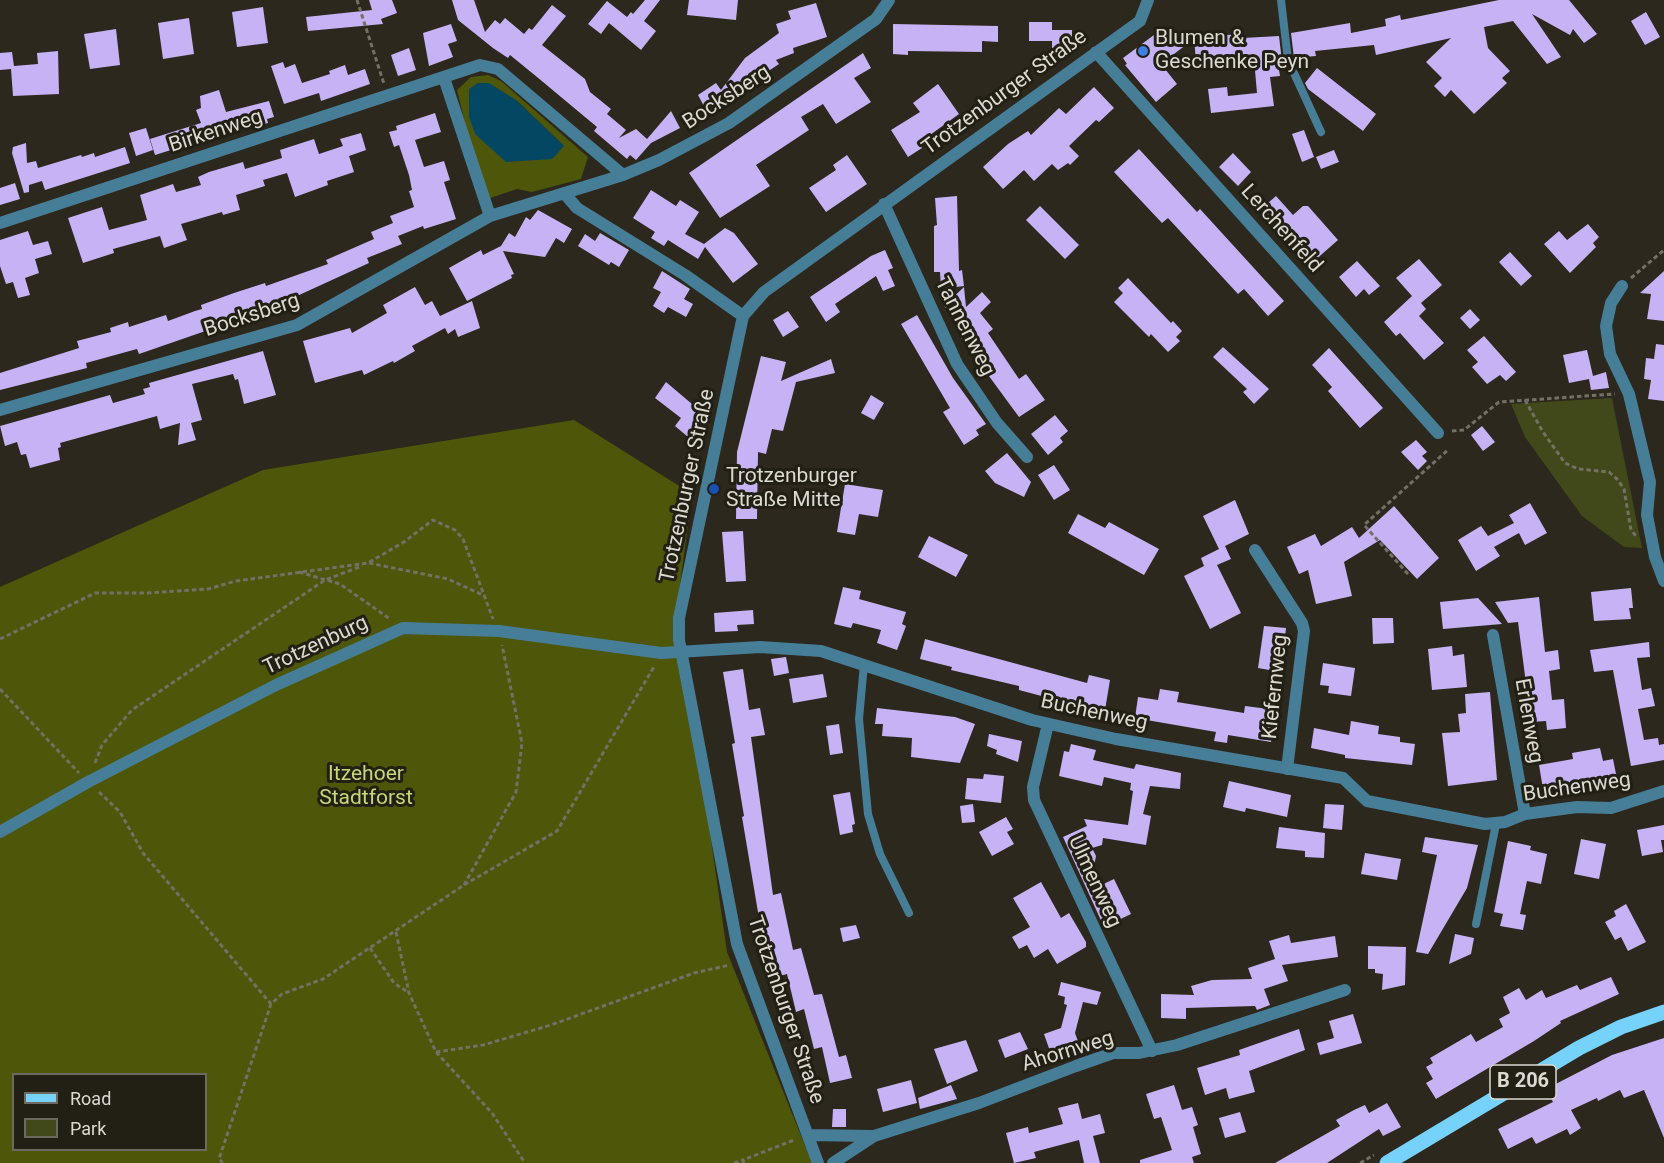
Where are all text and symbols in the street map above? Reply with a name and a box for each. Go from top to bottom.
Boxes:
street label: Trotzenburger Straße [918,25,1092,161]
place label: Blumen & Geschenke Peyn [1155,26,1309,76]
marker: Blumen & Geschenke Peyn [1136,44,1150,58]
street label: Bocksberg [679,60,775,136]
street label: Birkenweg [166,105,266,159]
street label: Lerchenfeld [1235,180,1327,278]
street label: Tannenweg [928,273,1000,381]
street label: Bocksberg [201,289,303,343]
street label: Trotzenburger Straße [655,387,721,585]
place label: Trotzenburger Straße Mitte [726,464,857,514]
marker: Trotzenburger Straße Mitte [707,482,721,496]
street label: Trotzenburg [260,611,372,681]
street label: Kiefernweg [1258,633,1294,741]
street label: Erlenweg [1508,677,1548,765]
street label: Buchenweg [1038,689,1150,737]
park label: Itzehoer Stadtforst [319,762,413,812]
street label: Buchenweg [1521,768,1633,808]
street label: Ulmenweg [1062,832,1126,932]
street label: Trotzenburger Straße [741,913,829,1107]
street label: Ahornweg [1019,1026,1117,1078]
road number: B 206 [1490,1065,1556,1099]
legend [12,1073,207,1151]
text: Road [70,1088,111,1109]
text: Park [70,1118,106,1139]

